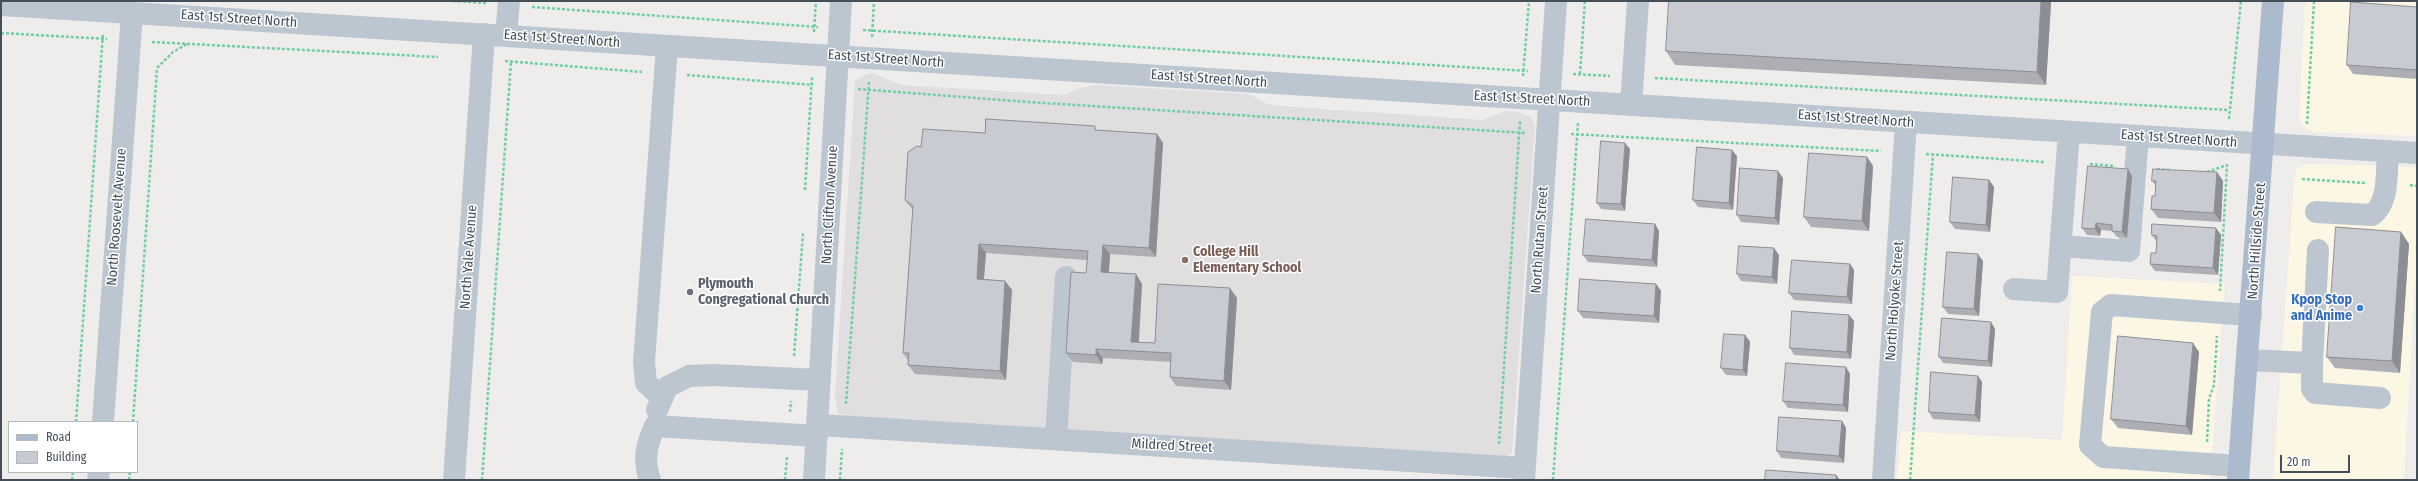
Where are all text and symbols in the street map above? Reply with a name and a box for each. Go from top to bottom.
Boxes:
street label: East 1st Street North [180,7,298,31]
street label: East 1st Street North [503,27,621,51]
street label: East 1st Street North [827,47,945,71]
street label: East 1st Street North [1150,67,1268,91]
street label: East 1st Street North [1473,88,1591,110]
street label: East 1st Street North [1797,107,1915,131]
street label: East 1st Street North [2120,127,2238,151]
street label: North Clifton Avenue [818,145,842,265]
street label: North Roosevelt Avenue [104,148,130,286]
street label: North Hillside Street [2245,182,2269,300]
street label: North Rutan Street [1528,186,1552,294]
street label: North Yale Avenue [457,204,481,310]
street label: North Holyoke Street [1882,241,1908,361]
place label: College Hill Elementary School [1193,244,1301,276]
marker: College Hill Elementary School [1180,255,1190,265]
place label: Plymouth Congregational Church [698,276,829,308]
marker: Plymouth Congregational Church [685,287,695,297]
place label: Kpop Stop and Anime [2291,292,2352,324]
marker: Kpop Stop and Anime [2355,303,2365,313]
legend [8,421,138,473]
text: Road [46,430,71,444]
street label: Mildred Street [1131,435,1213,457]
scale bar [2282,447,2352,473]
text: Building [46,450,86,464]
text: 20 m [2287,455,2311,469]

